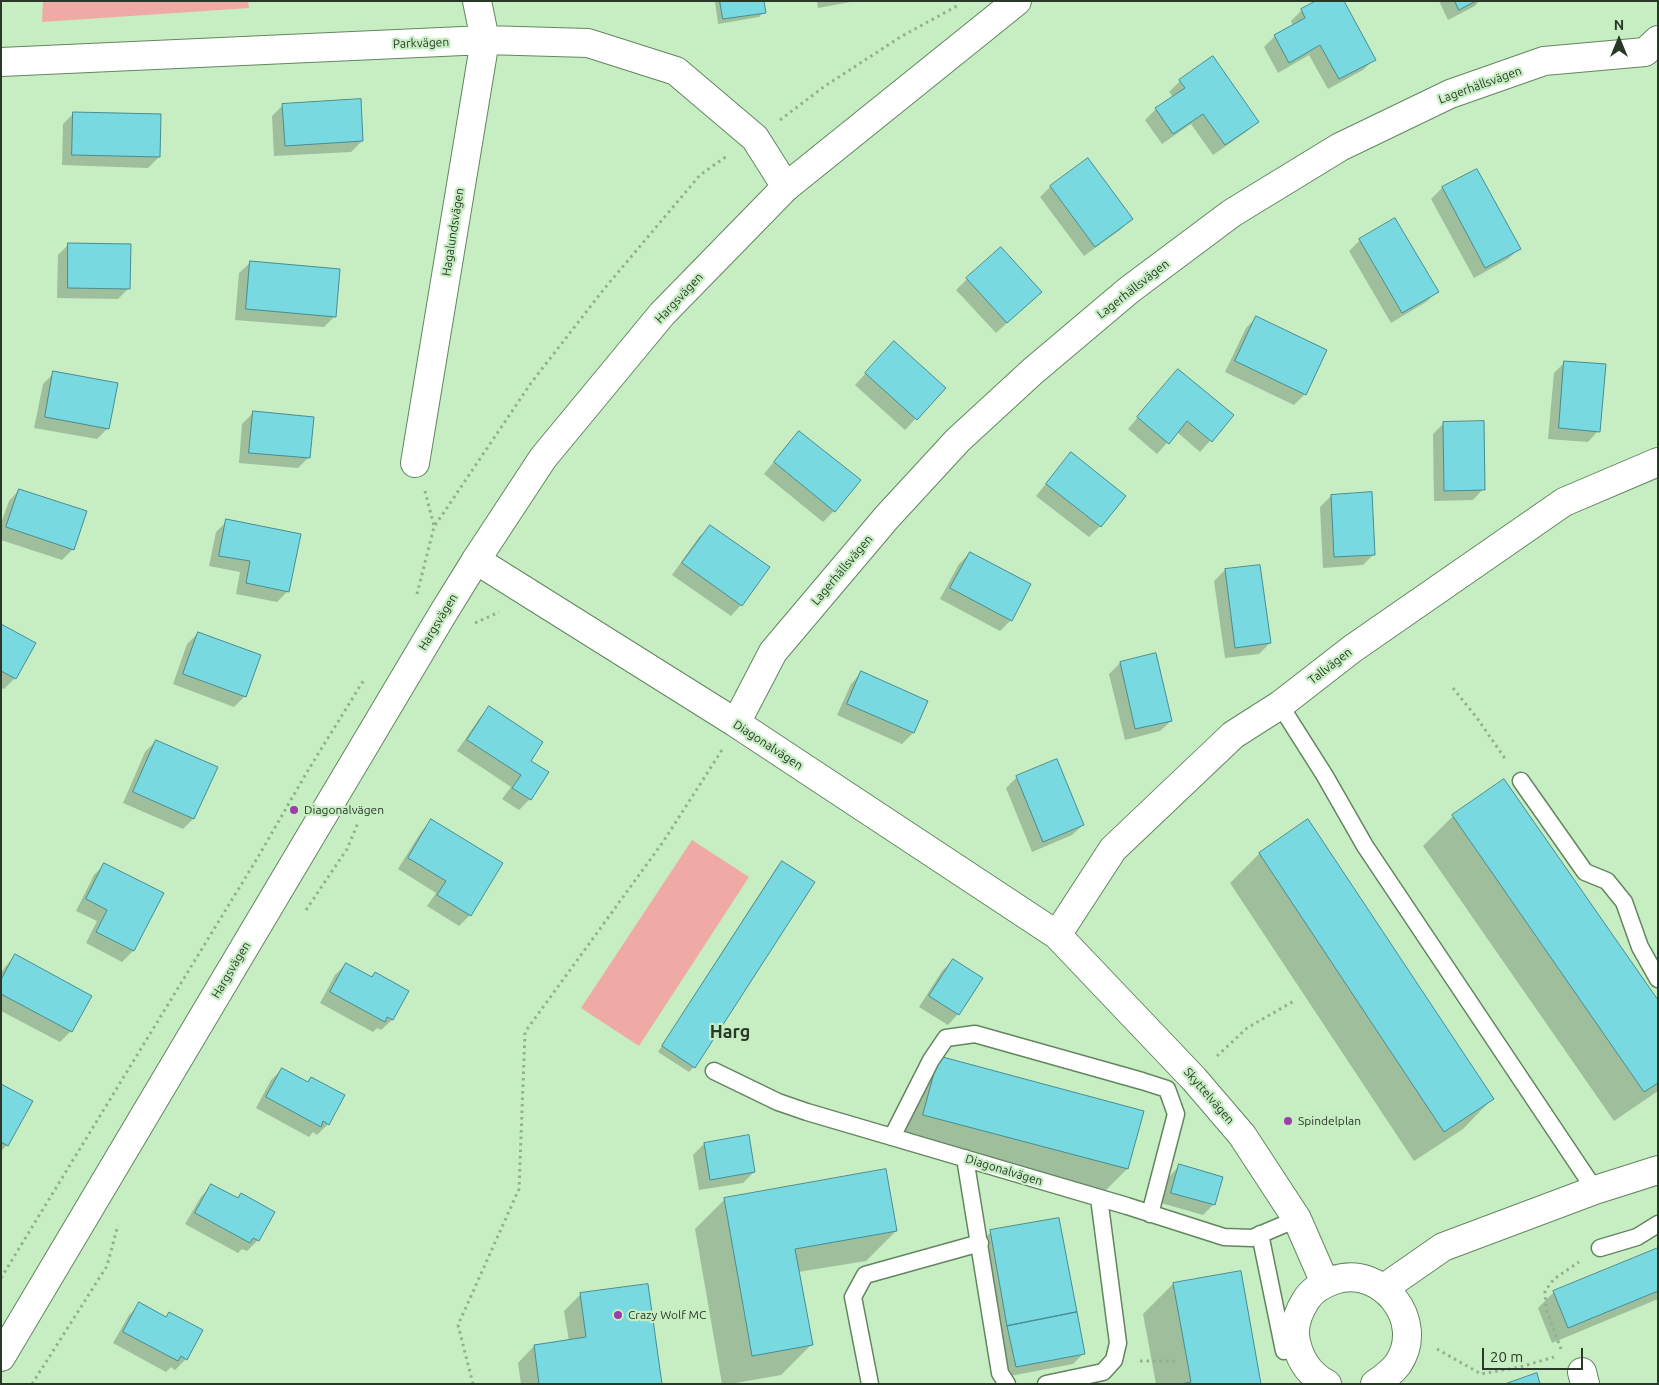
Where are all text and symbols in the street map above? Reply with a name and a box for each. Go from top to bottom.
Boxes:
north arrow [1594,15,1644,65]
text: N [1614,17,1624,33]
street label: Parkvägen [393,35,449,51]
street label: Lagerhällsvägen [1437,63,1523,107]
street label: Hagalundsvägen [439,187,467,277]
street label: Lagerhällsvägen [1094,256,1172,322]
street label: Hargsvägen [652,270,706,326]
street label: Lagerhällsvägen [808,532,876,608]
street label: Hargsvägen [415,591,461,653]
street label: Tallvägen [1305,645,1355,687]
street label: Diagonalvägen [731,717,805,773]
place label: Diagonalvägen [304,803,384,817]
marker: Diagonalvägen [288,804,300,816]
street label: Hargsvägen [208,939,254,1001]
district label: Harg [710,1021,750,1043]
street label: Skyttelvägen [1181,1065,1237,1127]
place label: Spindelplan [1298,1114,1361,1128]
marker: Spindelplan [1282,1115,1294,1127]
street label: Diagonalvägen [964,1151,1044,1189]
place label: Crazy Wolf MC [628,1308,706,1322]
marker: Crazy Wolf MC [612,1309,624,1321]
scale bar [1484,1338,1585,1370]
text: 20 m [1490,1348,1523,1365]

